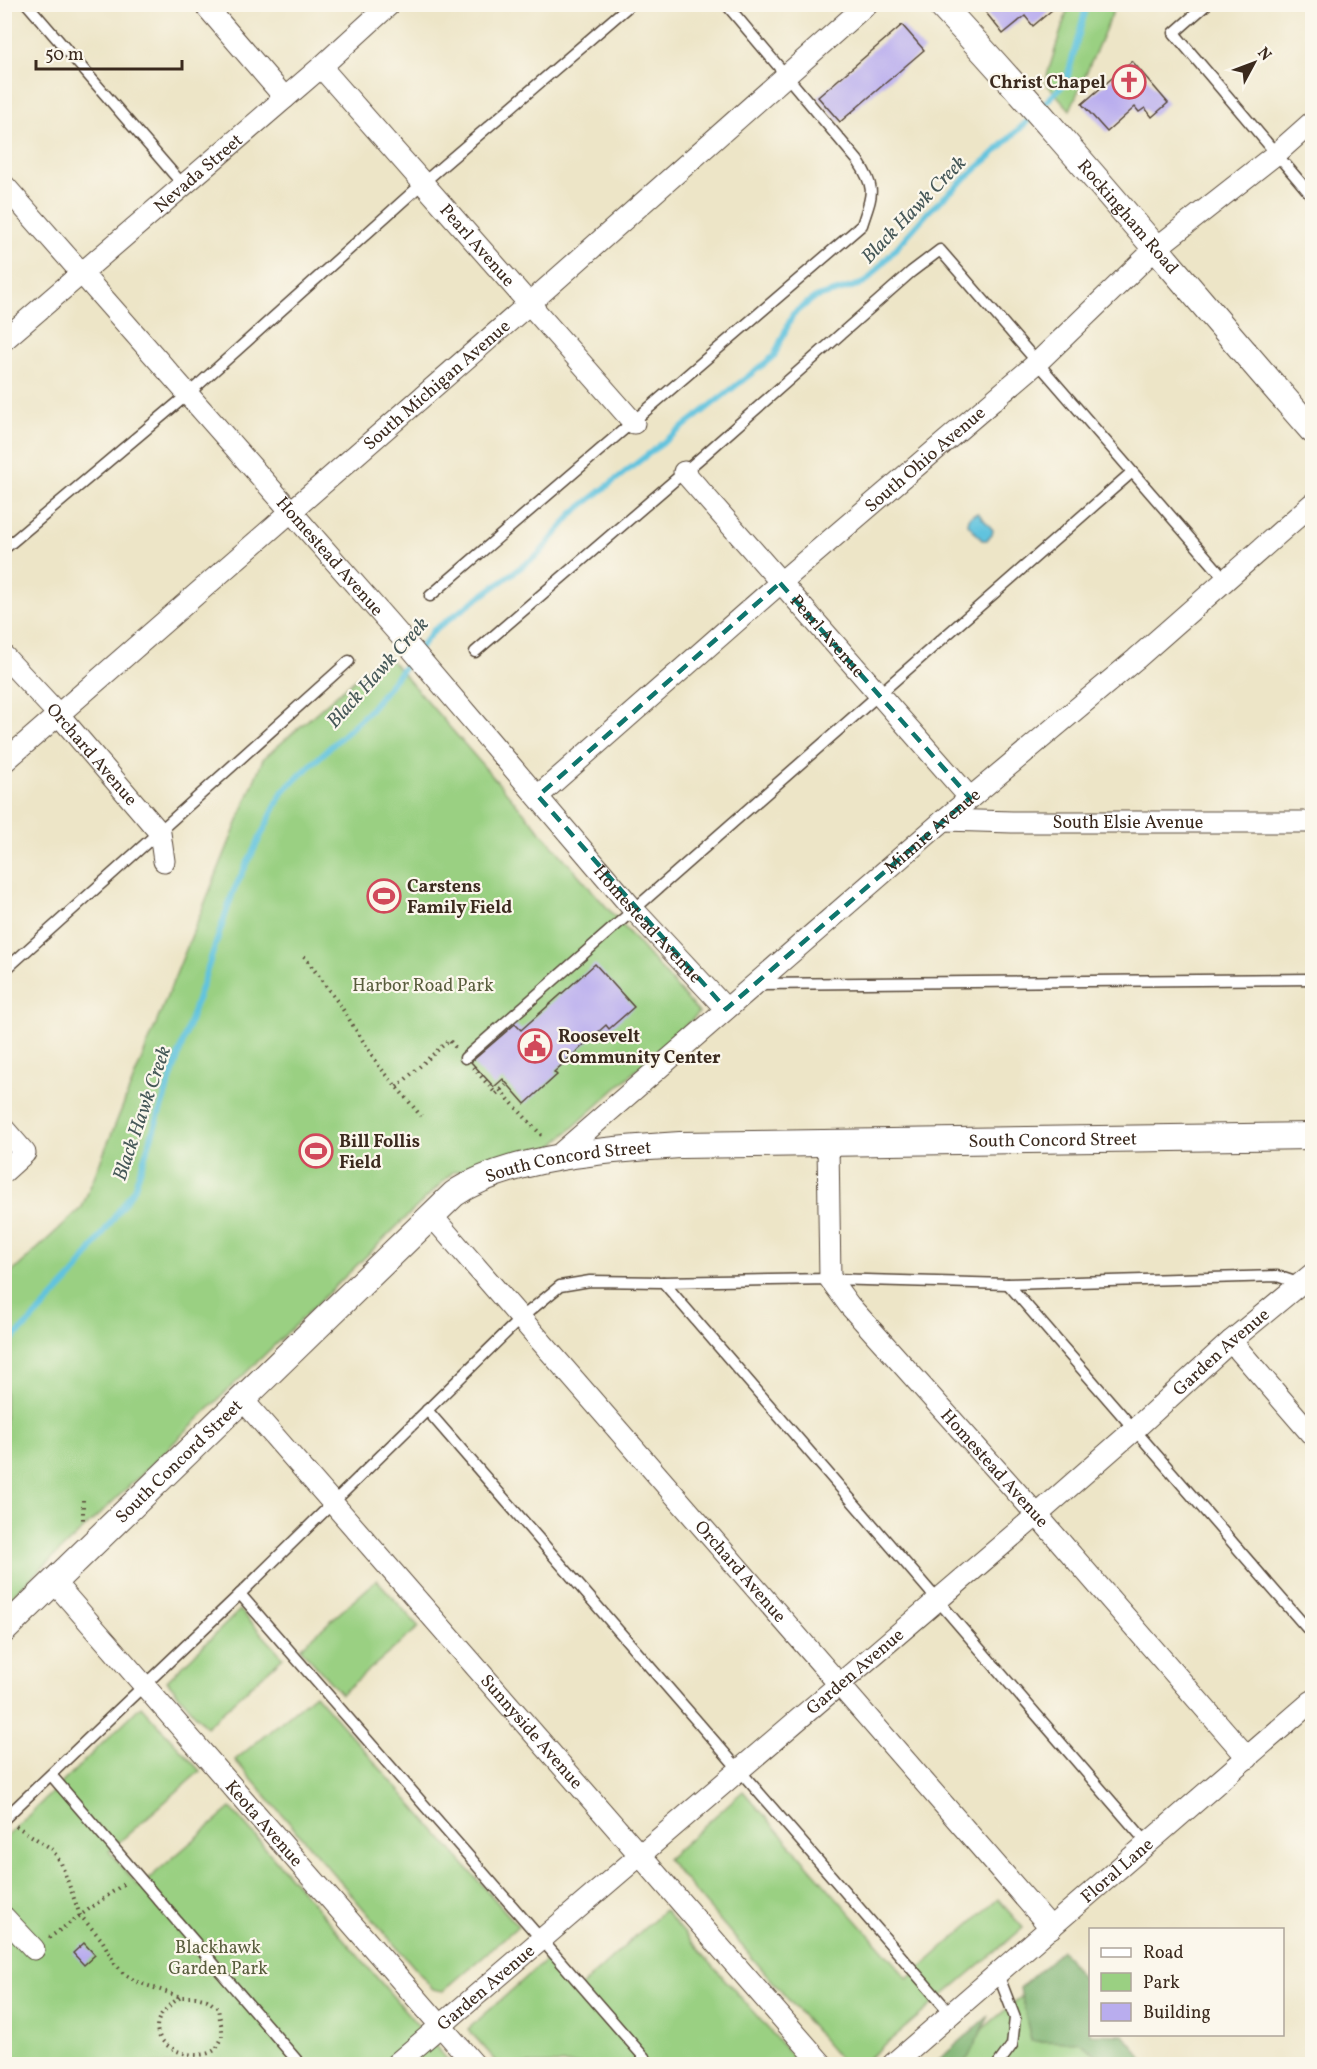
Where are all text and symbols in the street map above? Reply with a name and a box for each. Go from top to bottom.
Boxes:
scale bar [36,33,182,71]
north arrow [1224,33,1284,93]
text: 50 m [45,43,84,68]
text: N [1252,43,1276,66]
church icon: Christ Chapel [1111,64,1147,100]
place label: Christ Chapel [989,71,1106,96]
street label: Nevada Street [149,129,249,219]
water label: Black Hawk Creek [855,150,973,271]
street label: Rockingham Road [1071,155,1184,280]
street label: Pearl Avenue [433,199,520,293]
street label: South Michigan Avenue [359,315,516,457]
street label: South Ohio Avenue [860,401,992,519]
street label: Homestead Avenue [270,492,389,622]
street label: Pearl Avenue [783,590,870,684]
water label: Black Hawk Creek [321,612,436,735]
street label: Orchard Avenue [40,698,142,812]
street label: Minnie Avenue [879,783,987,881]
street label: South Elsie Avenue [1053,811,1203,836]
street label: Homestead Avenue [587,860,707,989]
place label: Carstens Family Field [407,875,512,921]
sports icon: Carstens Family Field [366,878,402,914]
park label: Harbor Road Park [352,974,494,999]
place label: Roosevelt Community Center [558,1025,721,1071]
public building icon: Roosevelt Community Center [517,1028,553,1064]
water label: Black Hawk Creek [107,1043,179,1185]
street label: South Concord Street [968,1127,1137,1155]
place label: Bill Follis Field [339,1130,420,1176]
sports icon: Bill Follis Field [298,1133,334,1169]
street label: South Concord Street [482,1136,652,1190]
street label: Garden Avenue [1168,1303,1276,1402]
street label: South Concord Street [110,1394,249,1530]
street label: Homestead Avenue [934,1404,1054,1534]
street label: Orchard Avenue [688,1516,791,1629]
street label: Garden Avenue [801,1623,910,1721]
street label: Sunnyside Avenue [474,1669,588,1795]
street label: Keota Avenue [218,1776,308,1873]
street label: Floral Lane [1076,1833,1160,1910]
legend [1089,1928,1284,2036]
park label: Blackhawk Garden Park [168,1936,268,1982]
street label: Garden Avenue [432,1939,541,2037]
text: Road [1143,1941,1184,1966]
text: Park [1143,1971,1180,1996]
text: Building [1143,2001,1211,2026]

